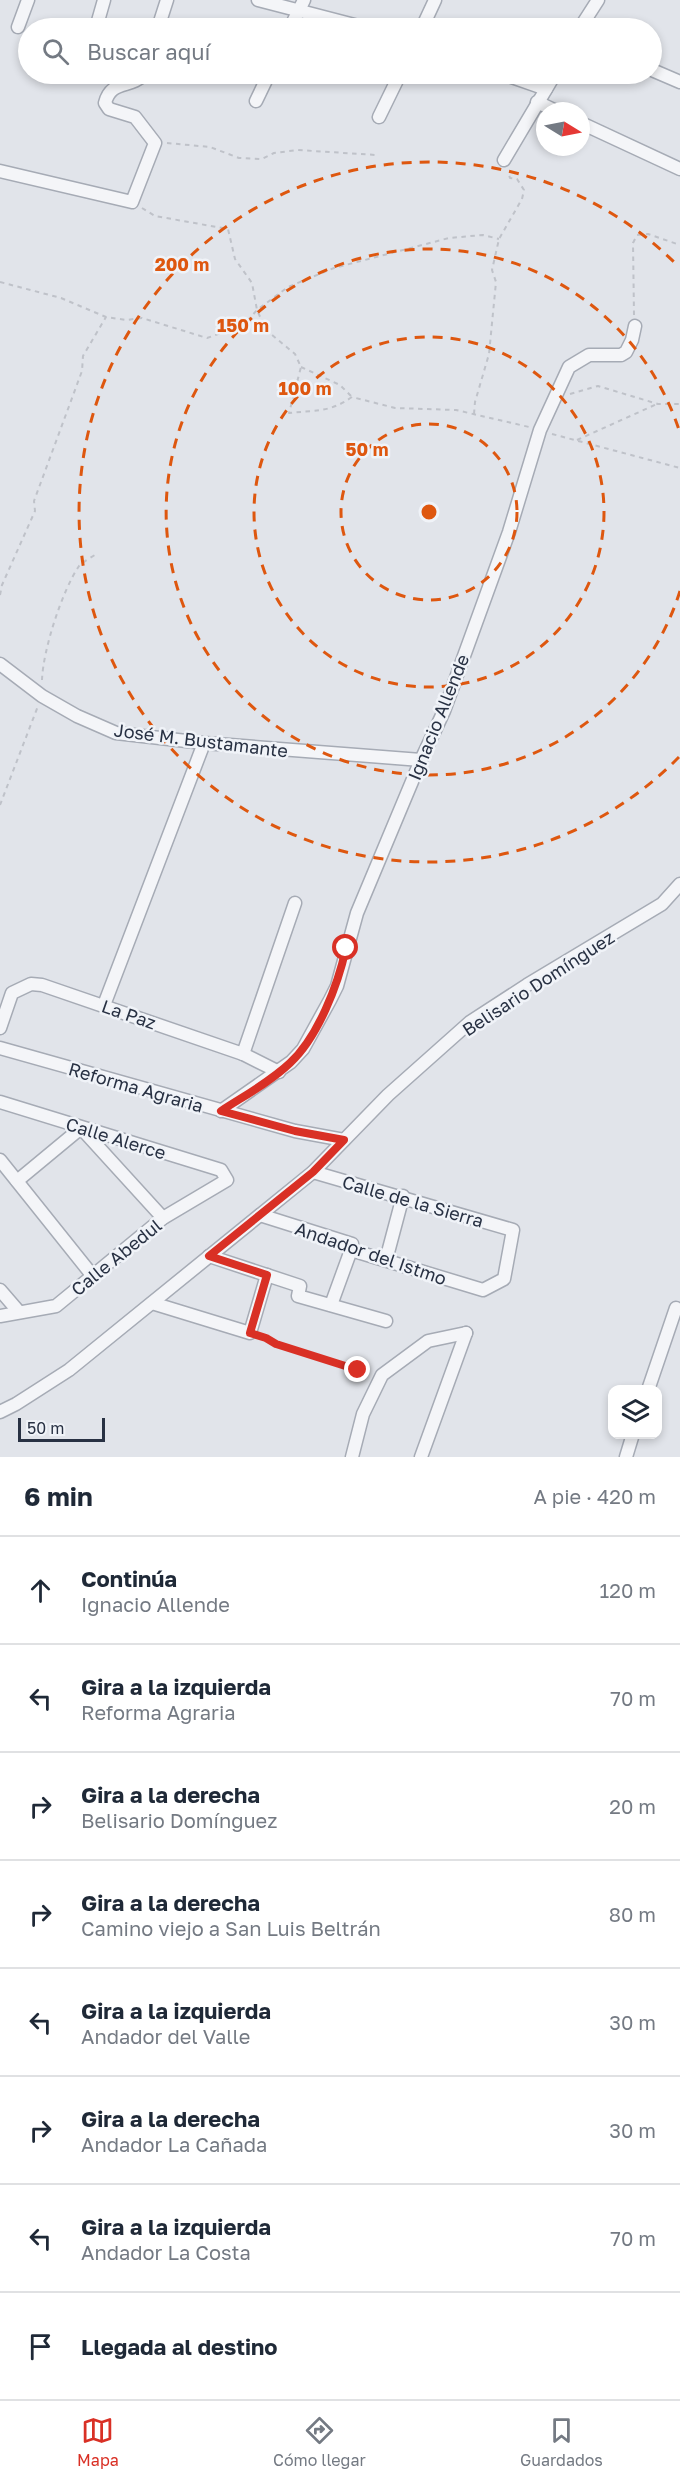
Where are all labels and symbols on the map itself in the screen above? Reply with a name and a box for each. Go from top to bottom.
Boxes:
north arrow [536,102,590,156]
text: 200 m [155,253,209,275]
text: 150 m [217,314,269,336]
text: 100 m [279,377,331,399]
text: 50 m [346,438,388,460]
centre of rings [419,502,439,522]
street label: Ignacio Allende [403,651,473,783]
street label: José M. Bustamante [113,718,289,762]
street label: Belisario Domínguez [458,926,618,1040]
route start [332,934,358,960]
street label: La Paz [99,994,159,1034]
street label: Reforma Agraria [66,1057,206,1117]
street label: Calle Alerce [63,1112,169,1164]
street label: Calle de la Sierra [340,1170,486,1232]
street label: Calle Abedul [66,1214,166,1300]
street label: Andador del Istmo [292,1217,450,1289]
route end [344,1356,370,1382]
scale bar [18,1415,105,1442]

